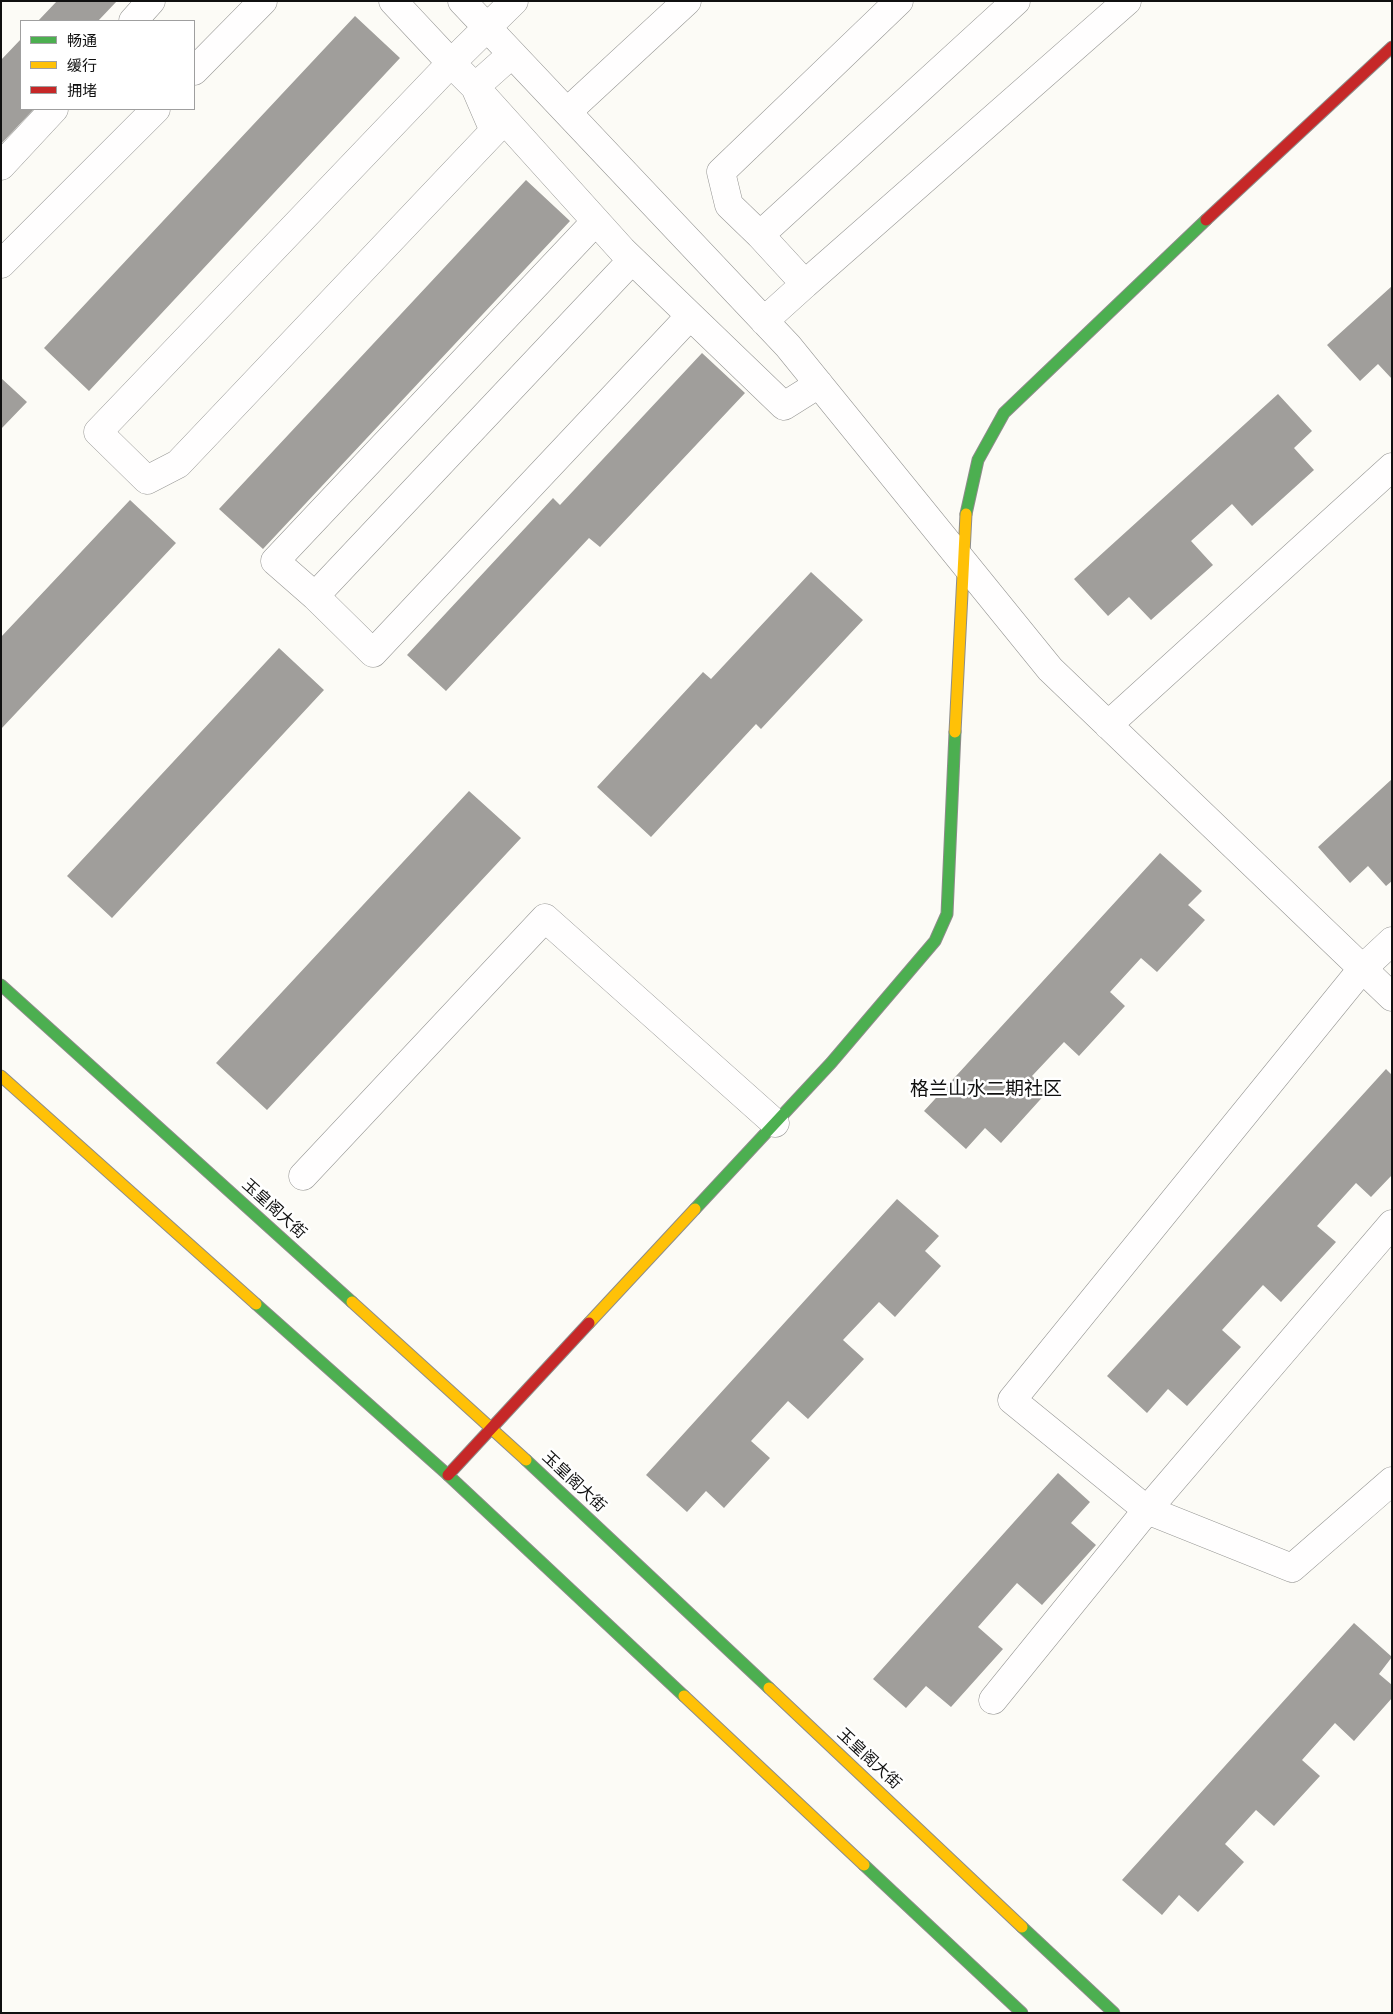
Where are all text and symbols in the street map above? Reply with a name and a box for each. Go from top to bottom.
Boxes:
legend [20,20,195,110]
text: 畅通 [67,32,97,50]
text: 缓行 [67,57,97,75]
text: 拥堵 [67,82,97,100]
district label: 格兰山水二期社区 [910,1079,1062,1101]
street label: 玉皇阁大街 [238,1175,310,1243]
street label: 玉皇阁大街 [538,1448,610,1516]
street label: 玉皇阁大街 [833,1725,905,1793]

